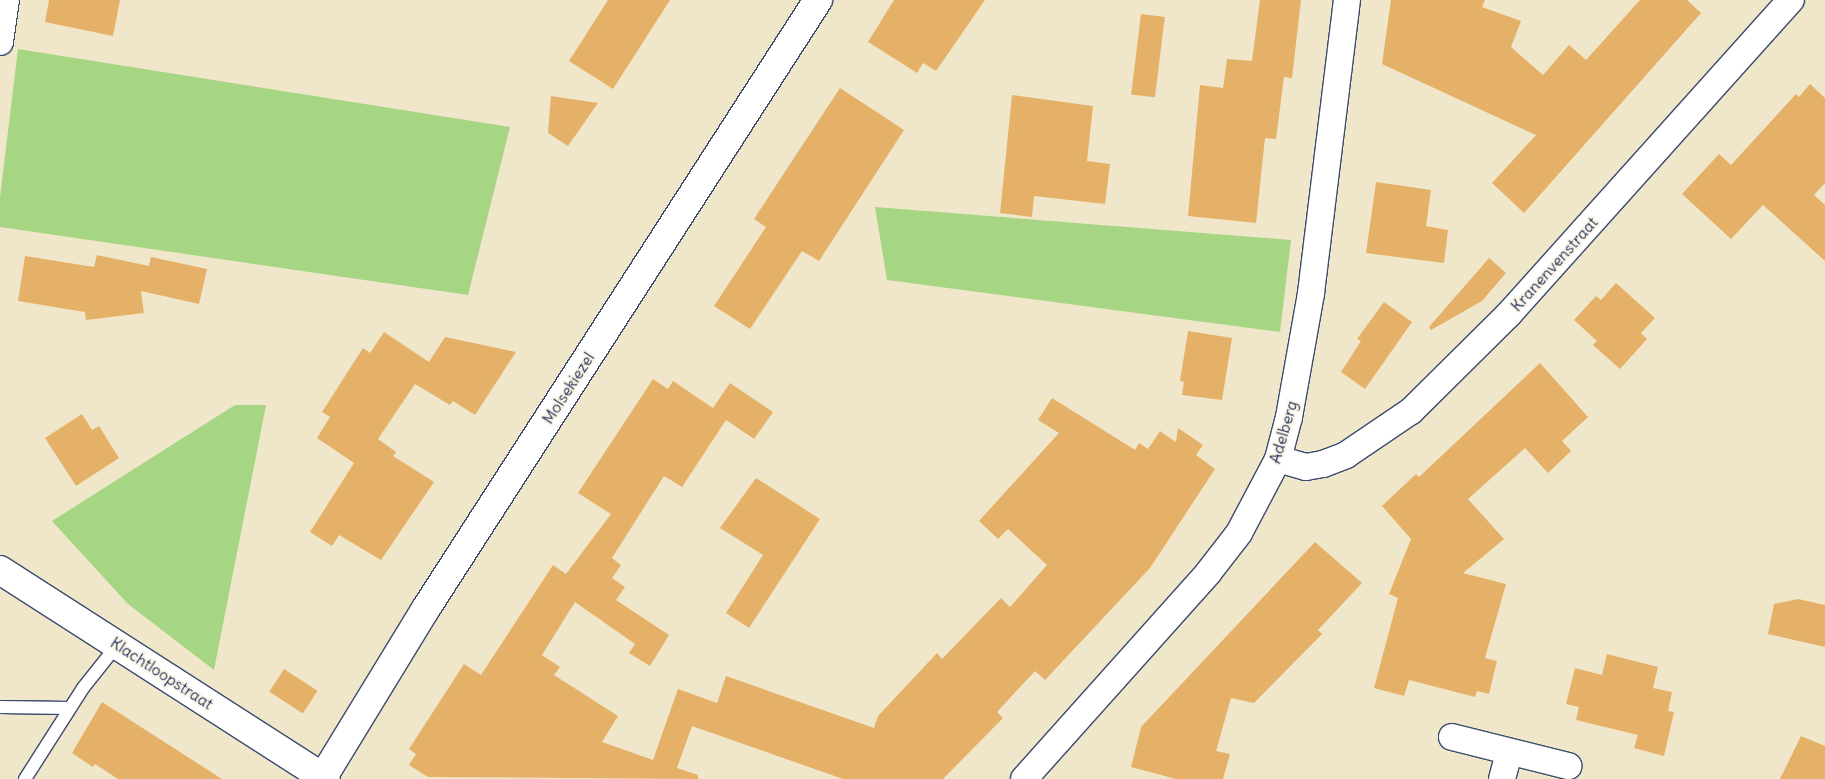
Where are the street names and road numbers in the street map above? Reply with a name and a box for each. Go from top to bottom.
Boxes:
street label: Kranenvenstraat [1506,213,1602,315]
street label: Molsekiezel [538,349,598,427]
street label: Adelberg [1265,398,1301,466]
street label: Klachtloopstraat [107,633,217,713]

